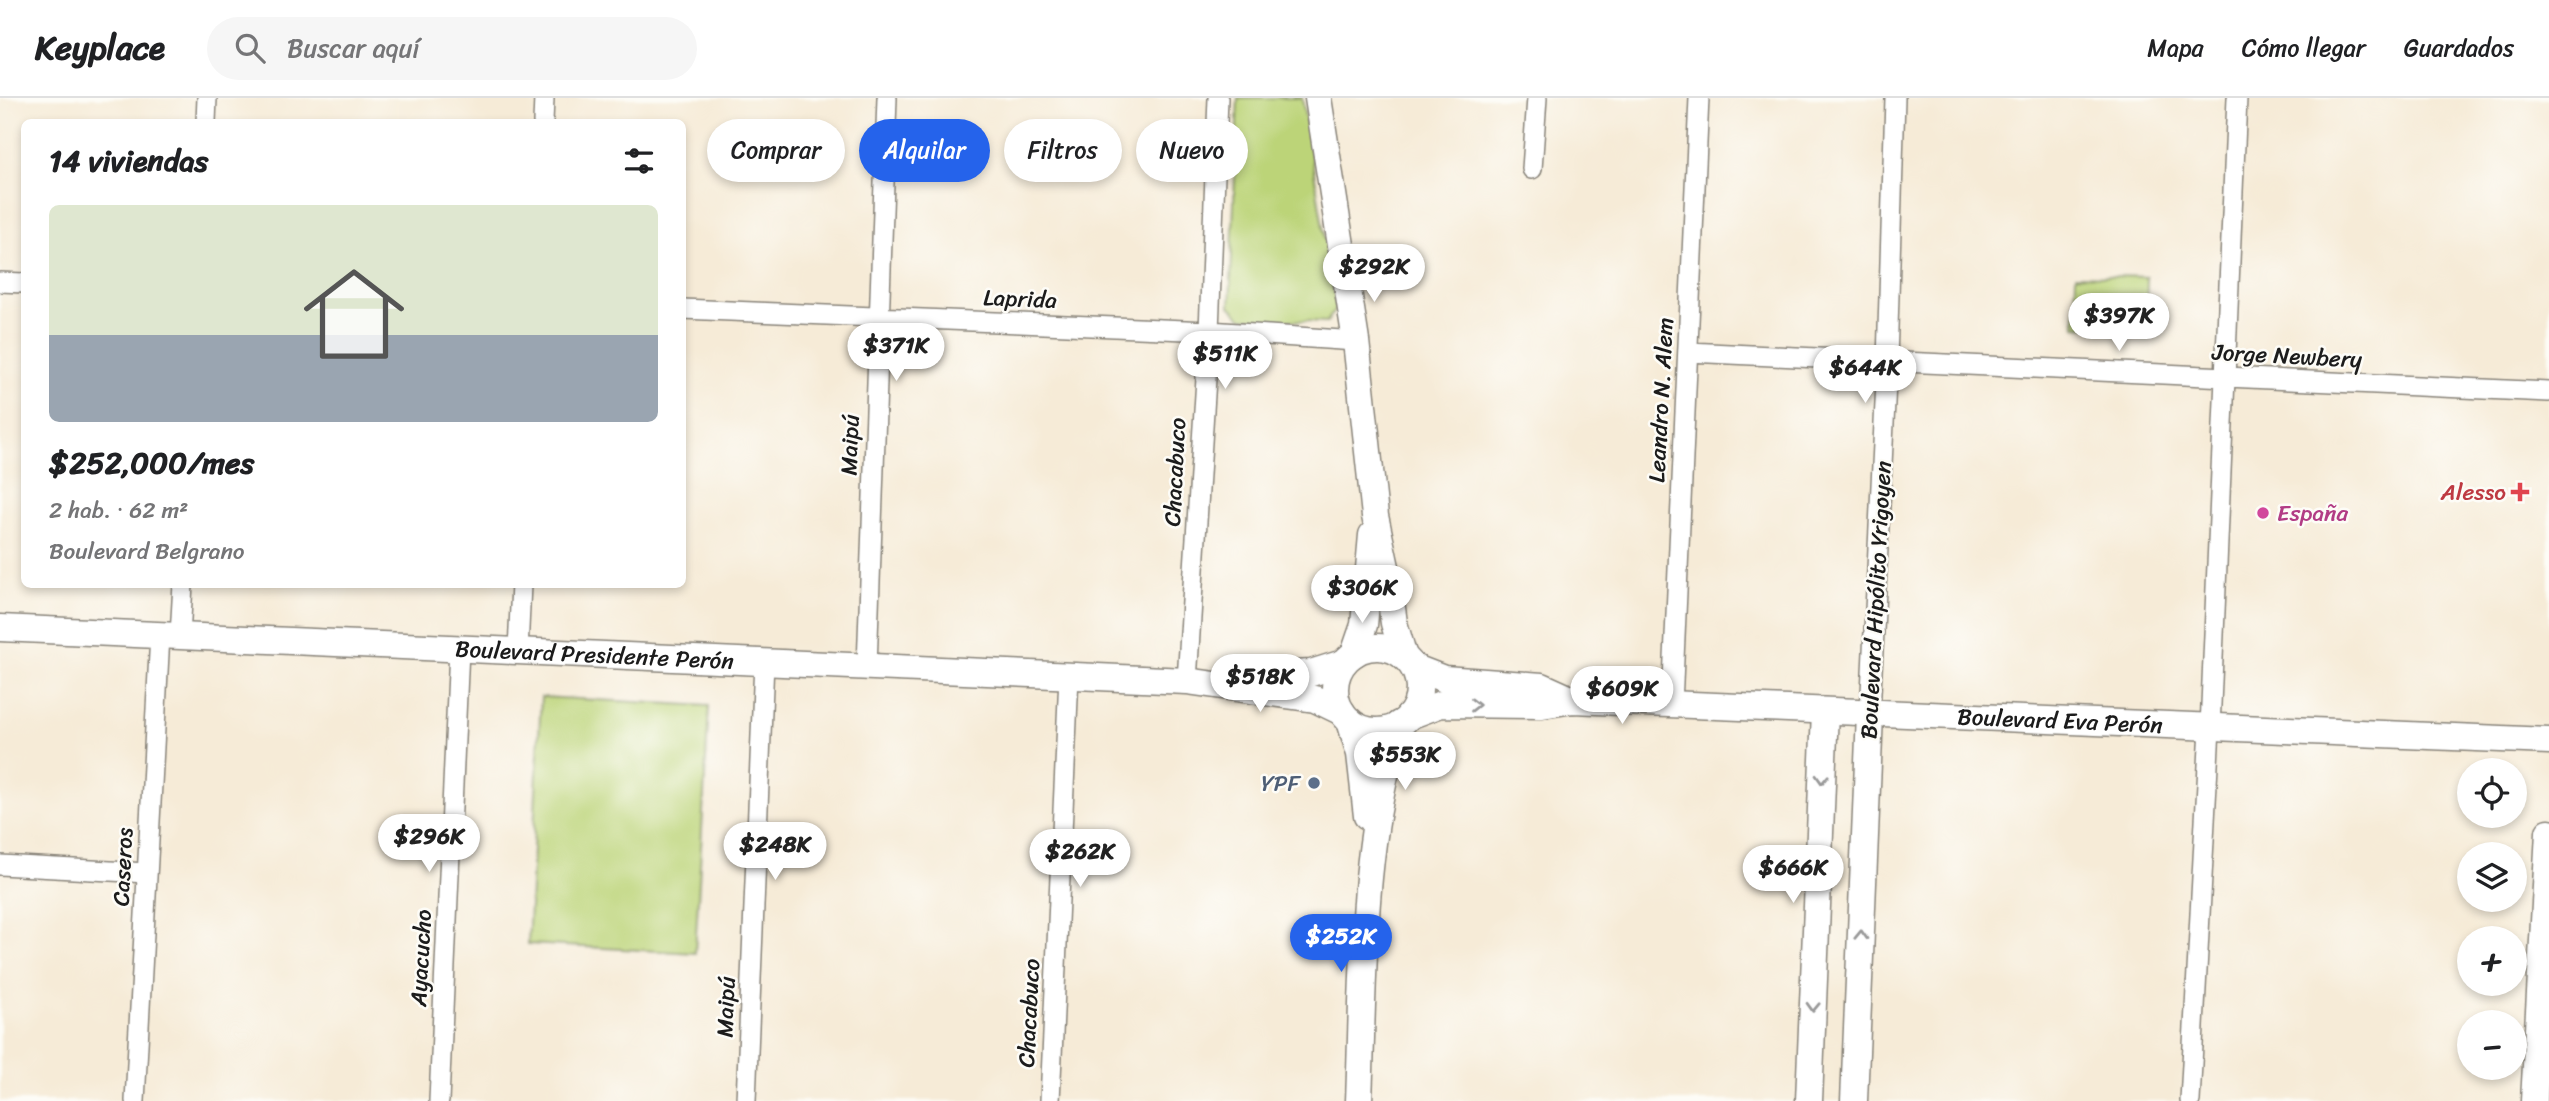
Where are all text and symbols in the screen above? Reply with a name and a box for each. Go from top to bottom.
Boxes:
search box [207,17,697,80]
text: Keyplace [35,19,165,77]
text: Buscar aquí [287,25,420,71]
text: Mapa [2147,27,2204,69]
text: Cómo llegar [2242,27,2366,69]
text: Guardados [2404,27,2514,69]
icon: search [231,29,269,67]
chip: Comprar [707,119,845,182]
chip: Alquilar [859,119,990,182]
chip: Filtros [1004,119,1122,182]
chip: Nuevo [1136,119,1248,182]
text: 14 viviendas [49,134,208,188]
icon: filters [620,142,658,180]
pin: $292K [1325,244,1423,304]
text: $292K [1339,246,1409,287]
icon: home [291,251,417,377]
street label: Laprida [982,277,1058,321]
pin: $397K [2070,294,2168,353]
text: $397K [2084,295,2154,336]
street label: Leandro N. Alem [1636,316,1686,484]
pin: $371K [847,324,945,383]
text: $371K [863,325,929,366]
pin: $511K [1176,331,1274,391]
street label: Jorge Newbery [2210,332,2363,380]
text: $511K [1193,333,1257,374]
pin: $644K [1816,345,1914,405]
text: $644K [1829,347,1901,388]
street label: Maipú [828,413,872,476]
street label: Chacabuco [1152,416,1198,527]
text: $252,000/mes [49,436,254,490]
street label: Boulevard Hipólito Yrigoyen [1848,460,1904,740]
place label: Alesso [2440,472,2506,513]
marker: Alesso [2512,484,2528,500]
text: 2 hab. · 62 m² [49,490,188,531]
place label: España [2277,493,2348,534]
marker: España [2255,505,2271,521]
text: Boulevard Belgrano [49,531,245,572]
pin: $306K [1313,566,1411,625]
text: $306K [1327,567,1397,608]
street label: Boulevard Presidente Perón [454,628,735,681]
pin: $518K [1211,654,1309,714]
text: $518K [1226,656,1294,697]
pin: $609K [1573,666,1671,726]
text: $609K [1586,668,1658,709]
street label: Boulevard Eva Perón [1956,696,2164,745]
one-way arrow [1470,697,1481,712]
pin: $553K [1356,732,1454,792]
text: $553K [1370,734,1440,775]
map controls [2457,758,2527,1080]
button: locate [2457,758,2527,828]
place label: YPF [1261,763,1301,804]
one-way arrow [1815,774,1830,785]
marker: YPF [1306,775,1322,791]
pin: $296K [380,814,478,874]
text: $296K [394,816,464,857]
pin: $248K [726,822,824,882]
text: $248K [740,824,810,865]
street label: Caseros [100,826,146,907]
pin: $262K [1031,830,1129,889]
text: $262K [1045,831,1115,872]
button: layers [2457,842,2527,912]
pin: $666K [1744,846,1842,905]
text: $666K [1759,847,1827,888]
street label: Ayacucho [398,908,444,1009]
pin: $252K [1292,914,1390,974]
text: $252K [1306,916,1376,957]
button: + [2457,926,2527,996]
one-way arrow [1853,929,1868,940]
street label: Chacabuco [1006,957,1052,1068]
street label: Maipú [704,975,748,1038]
one-way arrow [1805,1001,1820,1012]
button: − [2457,1010,2527,1080]

